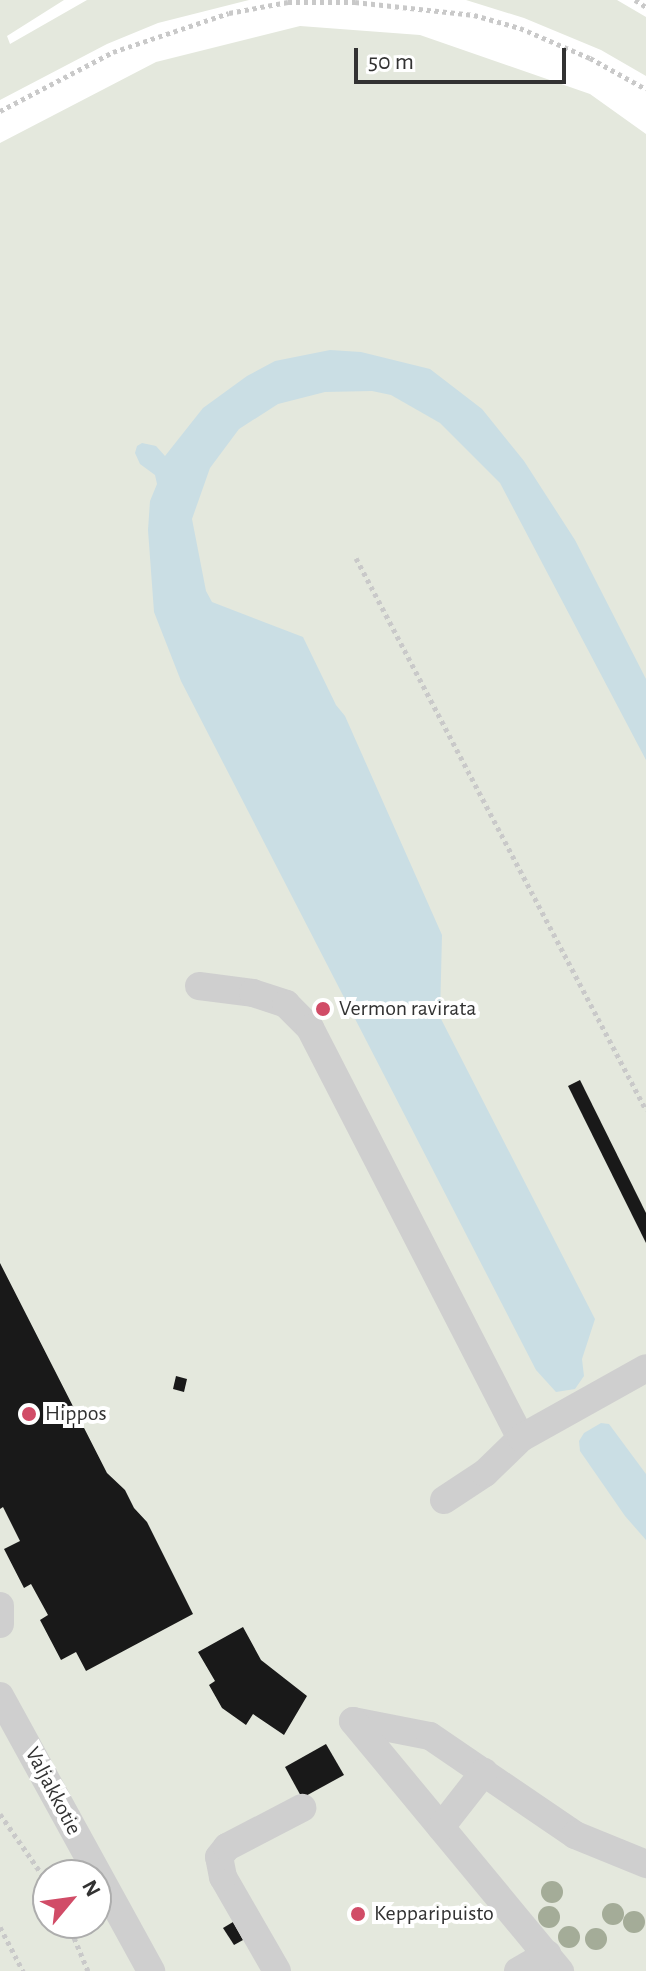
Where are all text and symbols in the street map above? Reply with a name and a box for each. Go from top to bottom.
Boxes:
scale bar [358,32,570,82]
text: 50 m [368,50,414,74]
place label: Vermon ravirata [339,996,476,1022]
marker: Vermon ravirata [314,1000,332,1018]
place label: Hippos [45,1401,107,1427]
marker: Hippos [20,1405,38,1423]
street label: Valjakkotie [19,1743,87,1839]
north arrow [32,1859,112,1939]
text: N [78,1876,105,1900]
place label: Kepparipuisto [374,1901,494,1927]
marker: Kepparipuisto [349,1905,367,1923]

